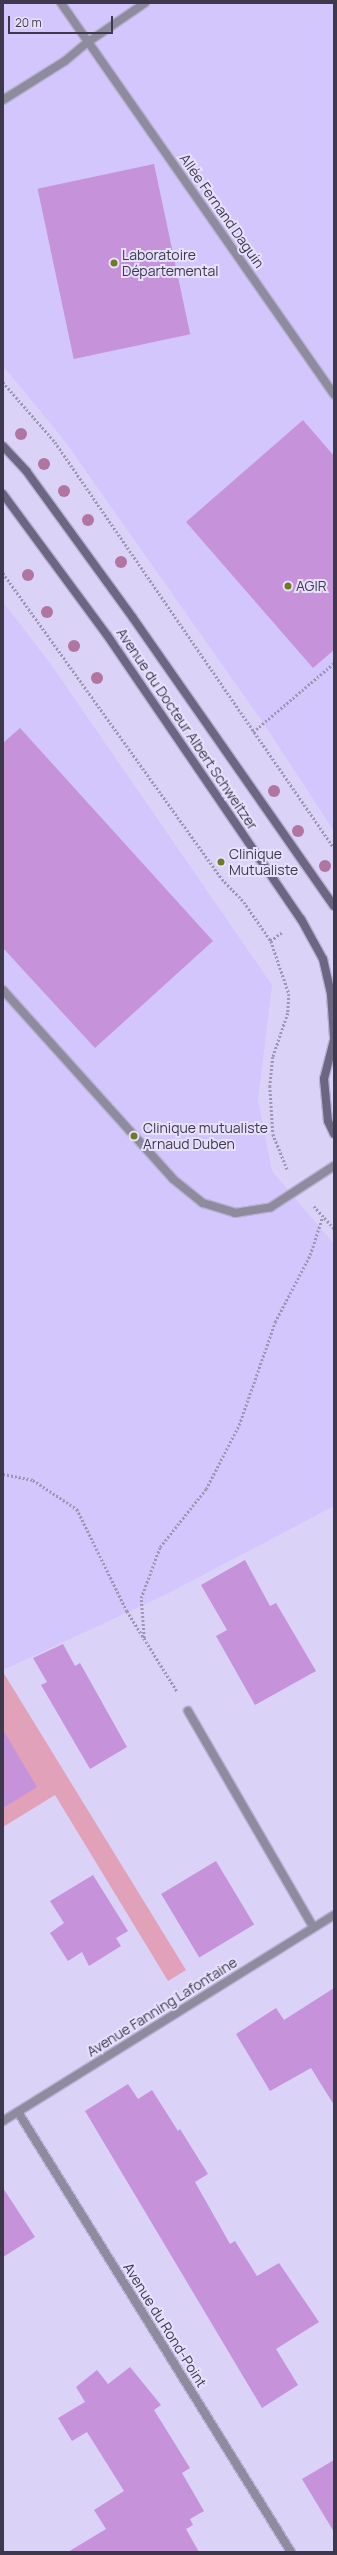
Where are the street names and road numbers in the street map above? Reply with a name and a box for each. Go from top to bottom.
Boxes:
street label: Allée Fernand Daguin [176,151,268,271]
street label: Avenue du Docteur Albert Schweitzer [113,625,261,833]
street label: Avenue Fanning Lafontaine [84,1954,240,2060]
street label: Avenue du Rond-Point [120,2260,210,2390]

